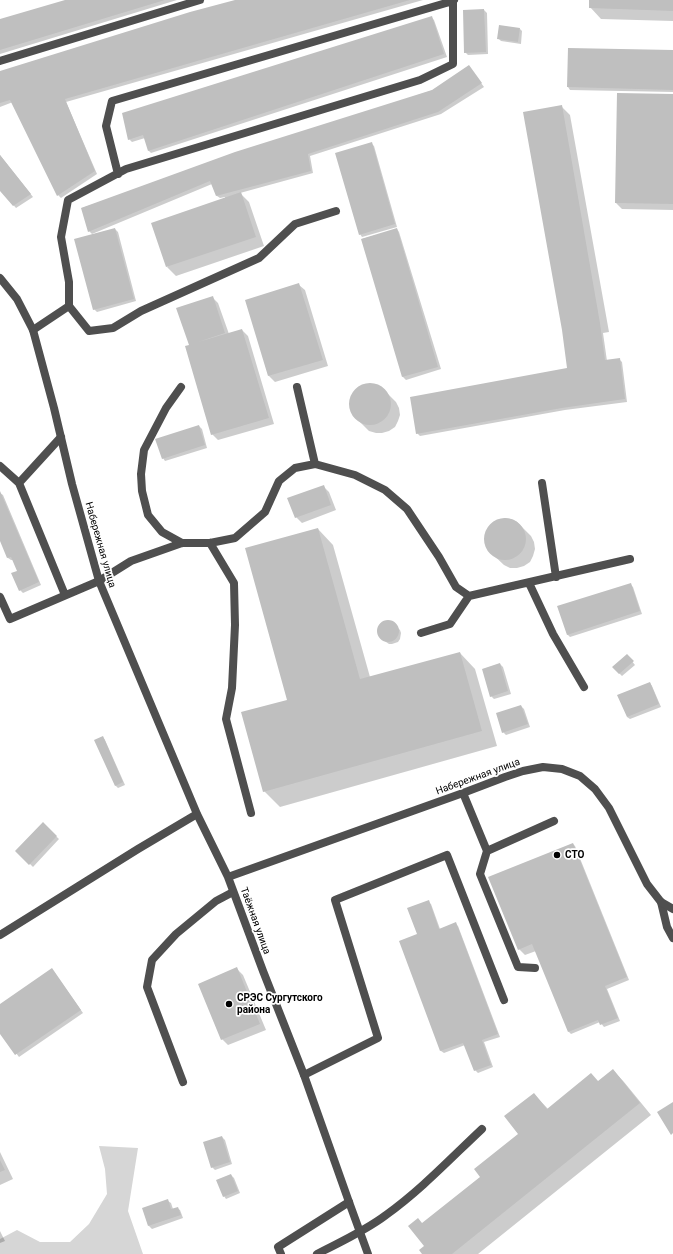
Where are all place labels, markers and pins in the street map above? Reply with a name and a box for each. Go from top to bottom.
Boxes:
place label: СТО [565,849,584,861]
marker: СТО [552,850,562,860]
place label: СРЭС Сургутского района [237,992,323,1016]
marker: СРЭС Сургутского района [224,999,234,1009]

